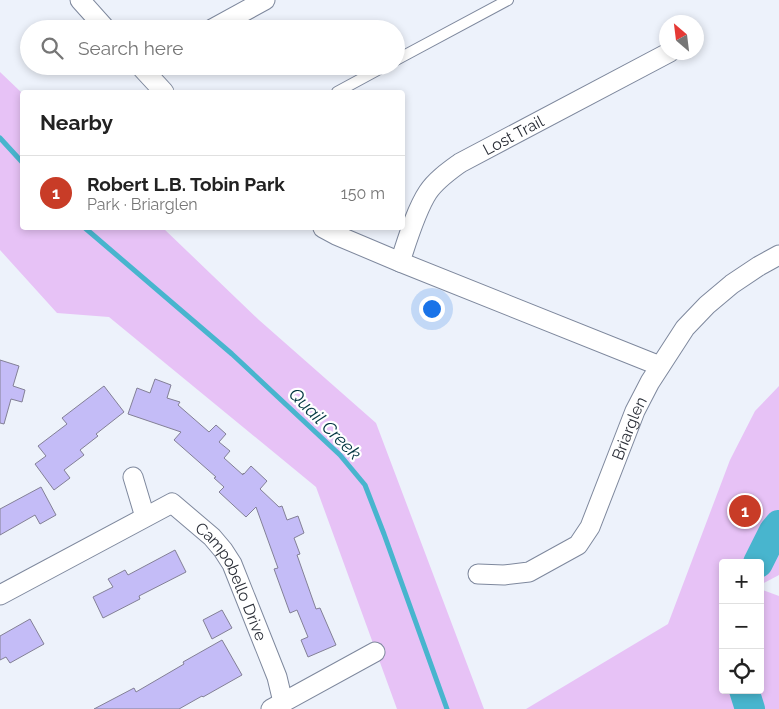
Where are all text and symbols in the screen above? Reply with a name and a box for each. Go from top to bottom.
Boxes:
north arrow [659,15,704,60]
search box [20,20,405,75]
icon: search [38,34,66,62]
text: Search here [78,37,184,59]
text: Nearby [40,110,113,135]
street label: Lost Trail [480,111,547,159]
text: Robert L.B. Tobin Park [87,173,285,195]
text: 1 [52,184,60,203]
text: 150 m [341,184,385,203]
text: Park · Briarglen [87,195,198,214]
your location [419,296,445,322]
water label: Quail Creek [285,383,366,464]
street label: Briarglen [608,393,651,463]
pin: 1 [729,492,761,530]
street label: Campobello Drive [191,518,271,644]
map controls [719,559,764,694]
button: + [719,559,764,604]
button: − [719,604,764,649]
button: locate [719,649,764,694]

